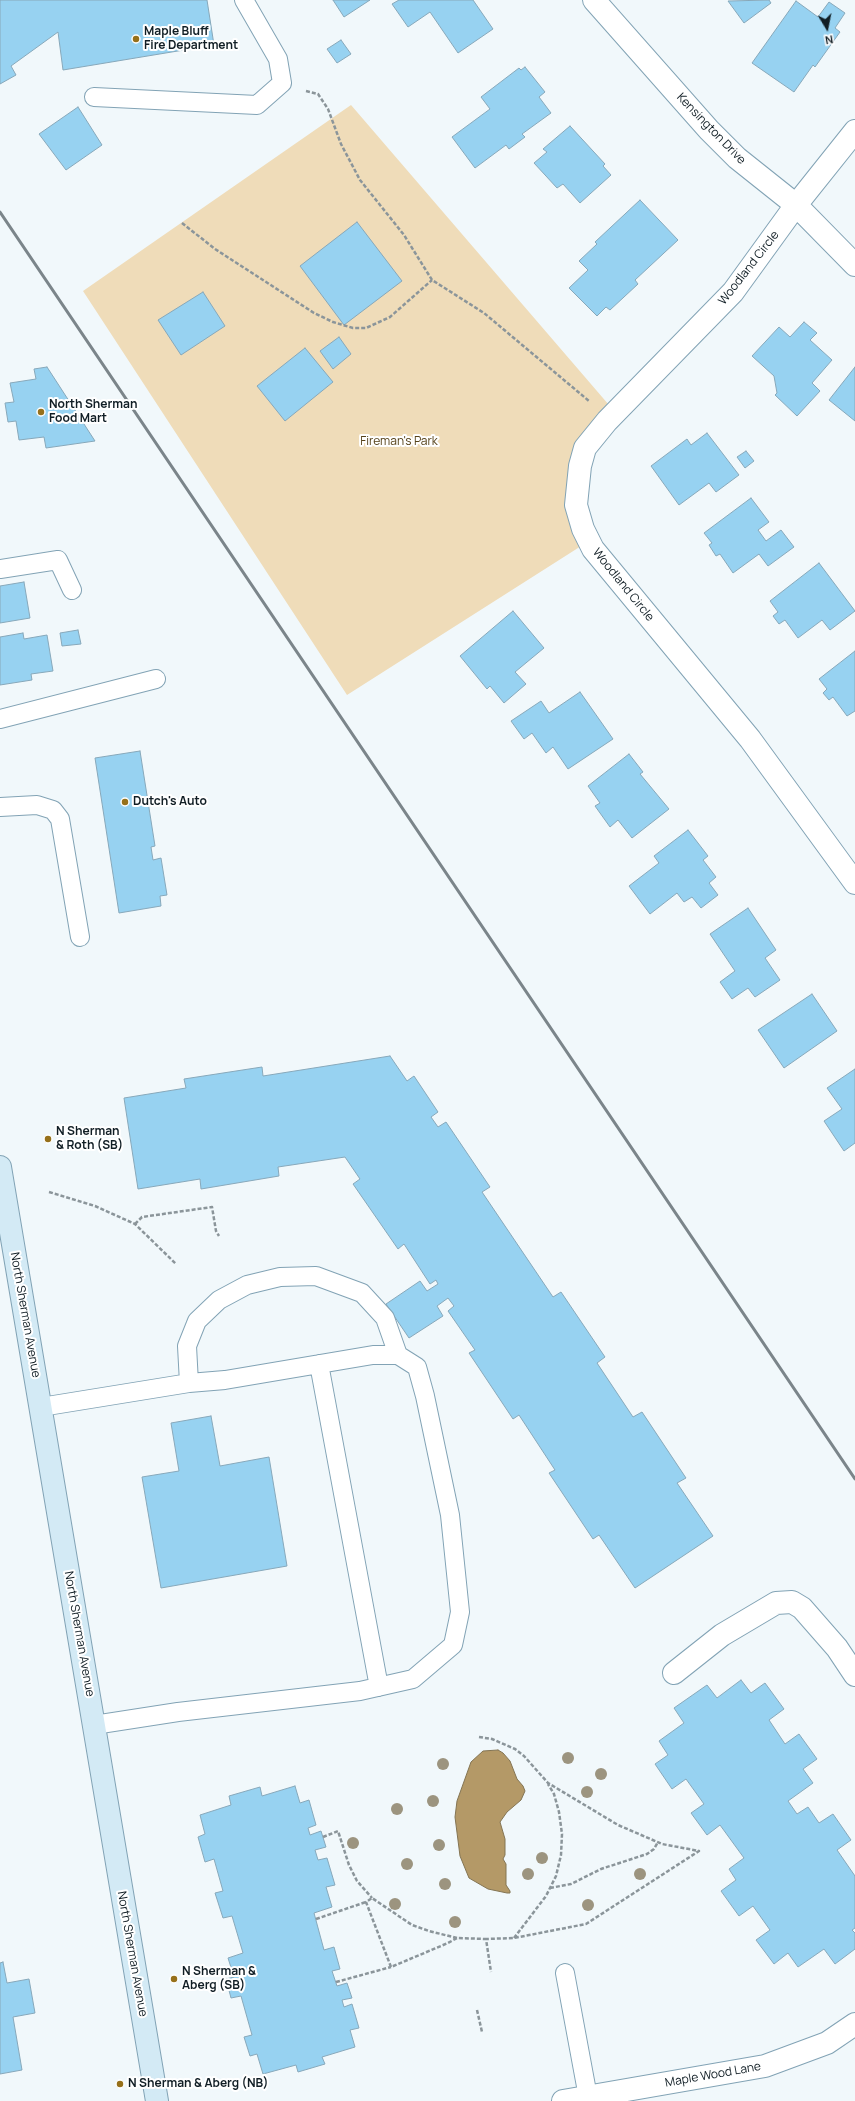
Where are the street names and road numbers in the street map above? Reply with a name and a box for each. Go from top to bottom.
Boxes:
street label: Kensington Drive [673,90,749,168]
street label: Woodland Circle [716,228,782,308]
street label: Woodland Circle [589,546,657,624]
street label: North Sherman Avenue [7,1251,43,1379]
street label: North Sherman Avenue [61,1570,97,1698]
street label: North Sherman Avenue [114,1890,150,2018]
street label: Maple Wood Lane [664,2059,762,2091]

